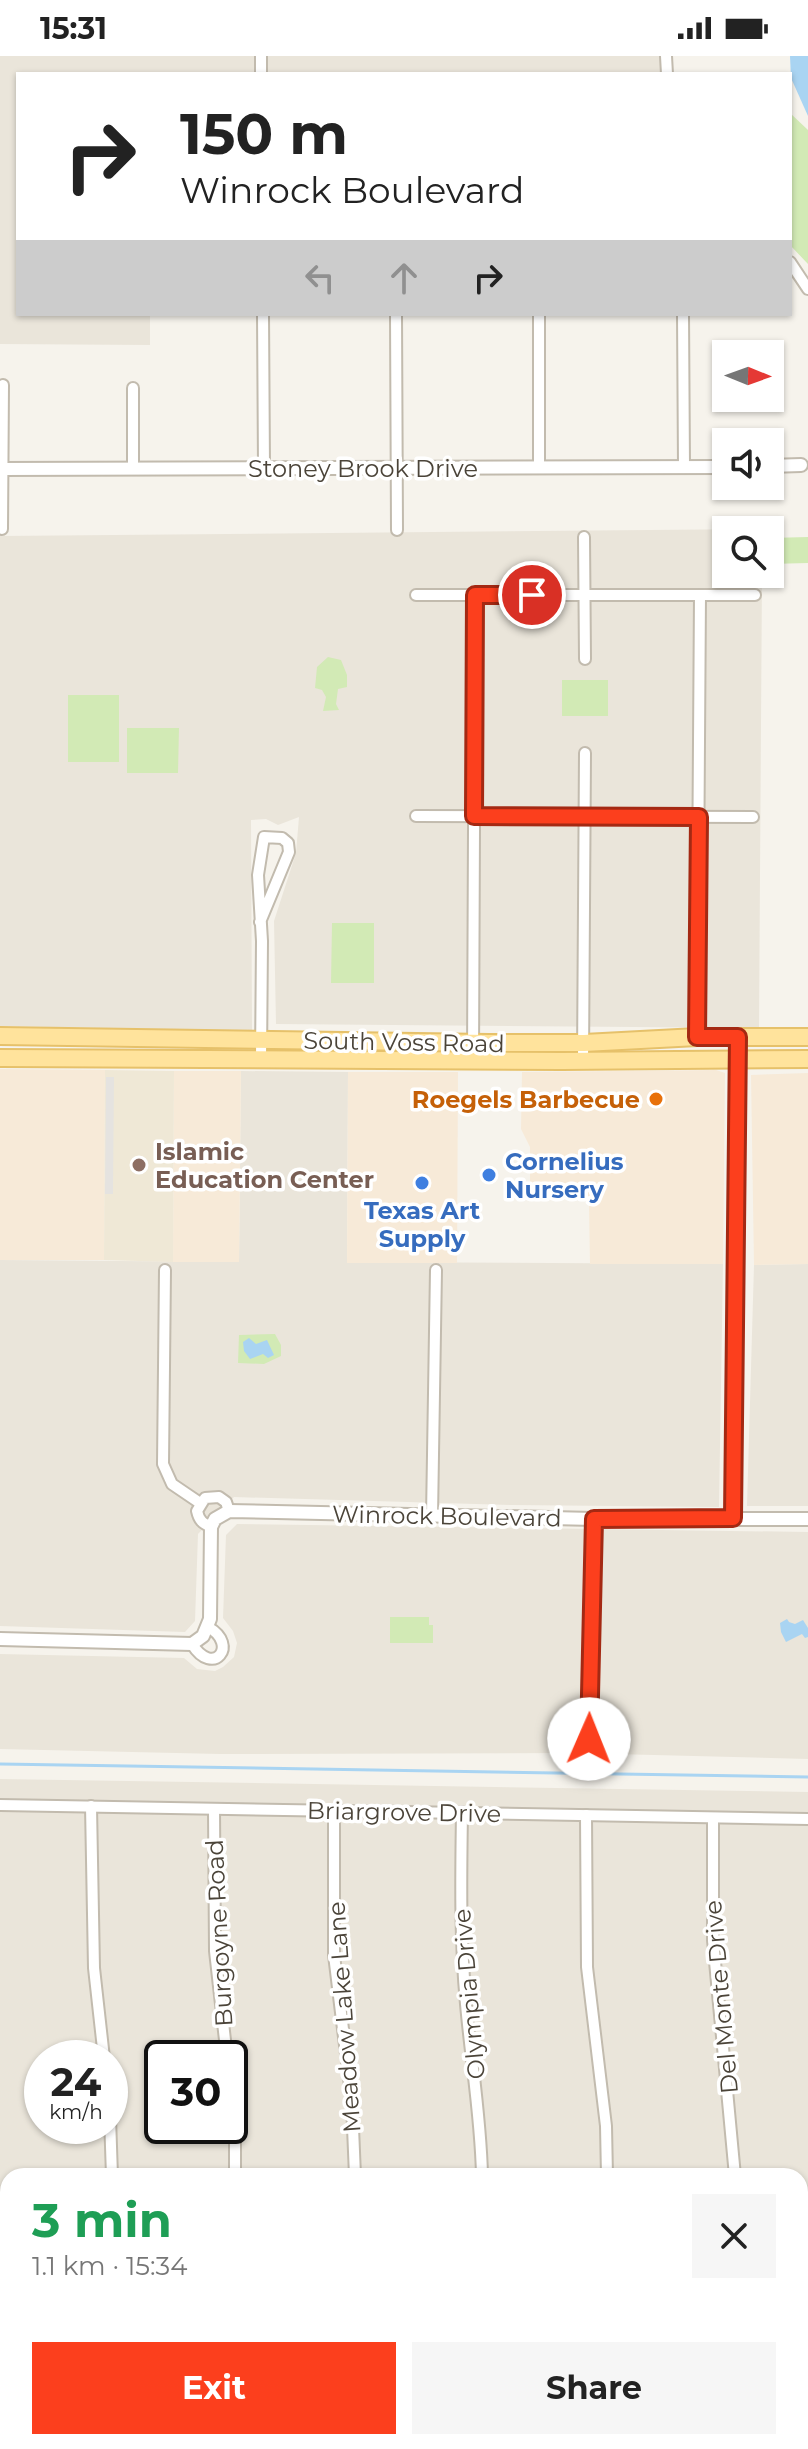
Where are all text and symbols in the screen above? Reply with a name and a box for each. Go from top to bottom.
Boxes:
text: 15:31 [40,10,107,47]
text: 150 m [180,100,348,168]
icon: right [48,104,152,208]
text: Winrock Boulevard [180,168,524,212]
icon: left [298,256,342,300]
icon: ahead [382,256,426,300]
icon: right [466,256,510,300]
north arrow [712,340,784,412]
map controls [712,340,784,588]
button: sound [712,428,784,500]
street label: Stoney Brook Drive [248,454,478,483]
button: search [712,516,784,588]
pin [498,561,566,629]
icon: arrive [510,573,554,617]
street label: South Voss Road [303,1026,505,1058]
place label: Roegels Barbecue [412,1085,640,1114]
marker: Roegels Barbecue [647,1090,665,1108]
place label: Islamic Education Center [155,1137,374,1194]
place label: Cornelius Nursery [505,1147,624,1204]
marker: Islamic Education Center [130,1156,148,1174]
marker: Cornelius Nursery [480,1166,498,1184]
marker: Texas Art Supply [413,1174,431,1192]
place label: Texas Art Supply [364,1196,481,1253]
street label: Winrock Boulevard [332,1499,562,1533]
position arrow [547,1697,631,1781]
street label: Briargrove Drive [307,1796,501,1828]
street label: Burgoyne Road [200,1839,238,2027]
street label: Del Monte Drive [698,1899,744,2095]
street label: Meadow Lake Lane [321,1901,367,2133]
street label: Olympia Drive [447,1908,491,2080]
speed limit sign: 30 [144,2040,248,2144]
text: 24 [51,2057,101,2106]
text: km/h [49,2100,103,2124]
text: 3 min [32,2191,172,2249]
button: close [692,2194,776,2278]
text: 1.1 km · 15:34 [32,2250,187,2282]
button: Exit [32,2342,396,2434]
button: Share [412,2342,776,2434]

